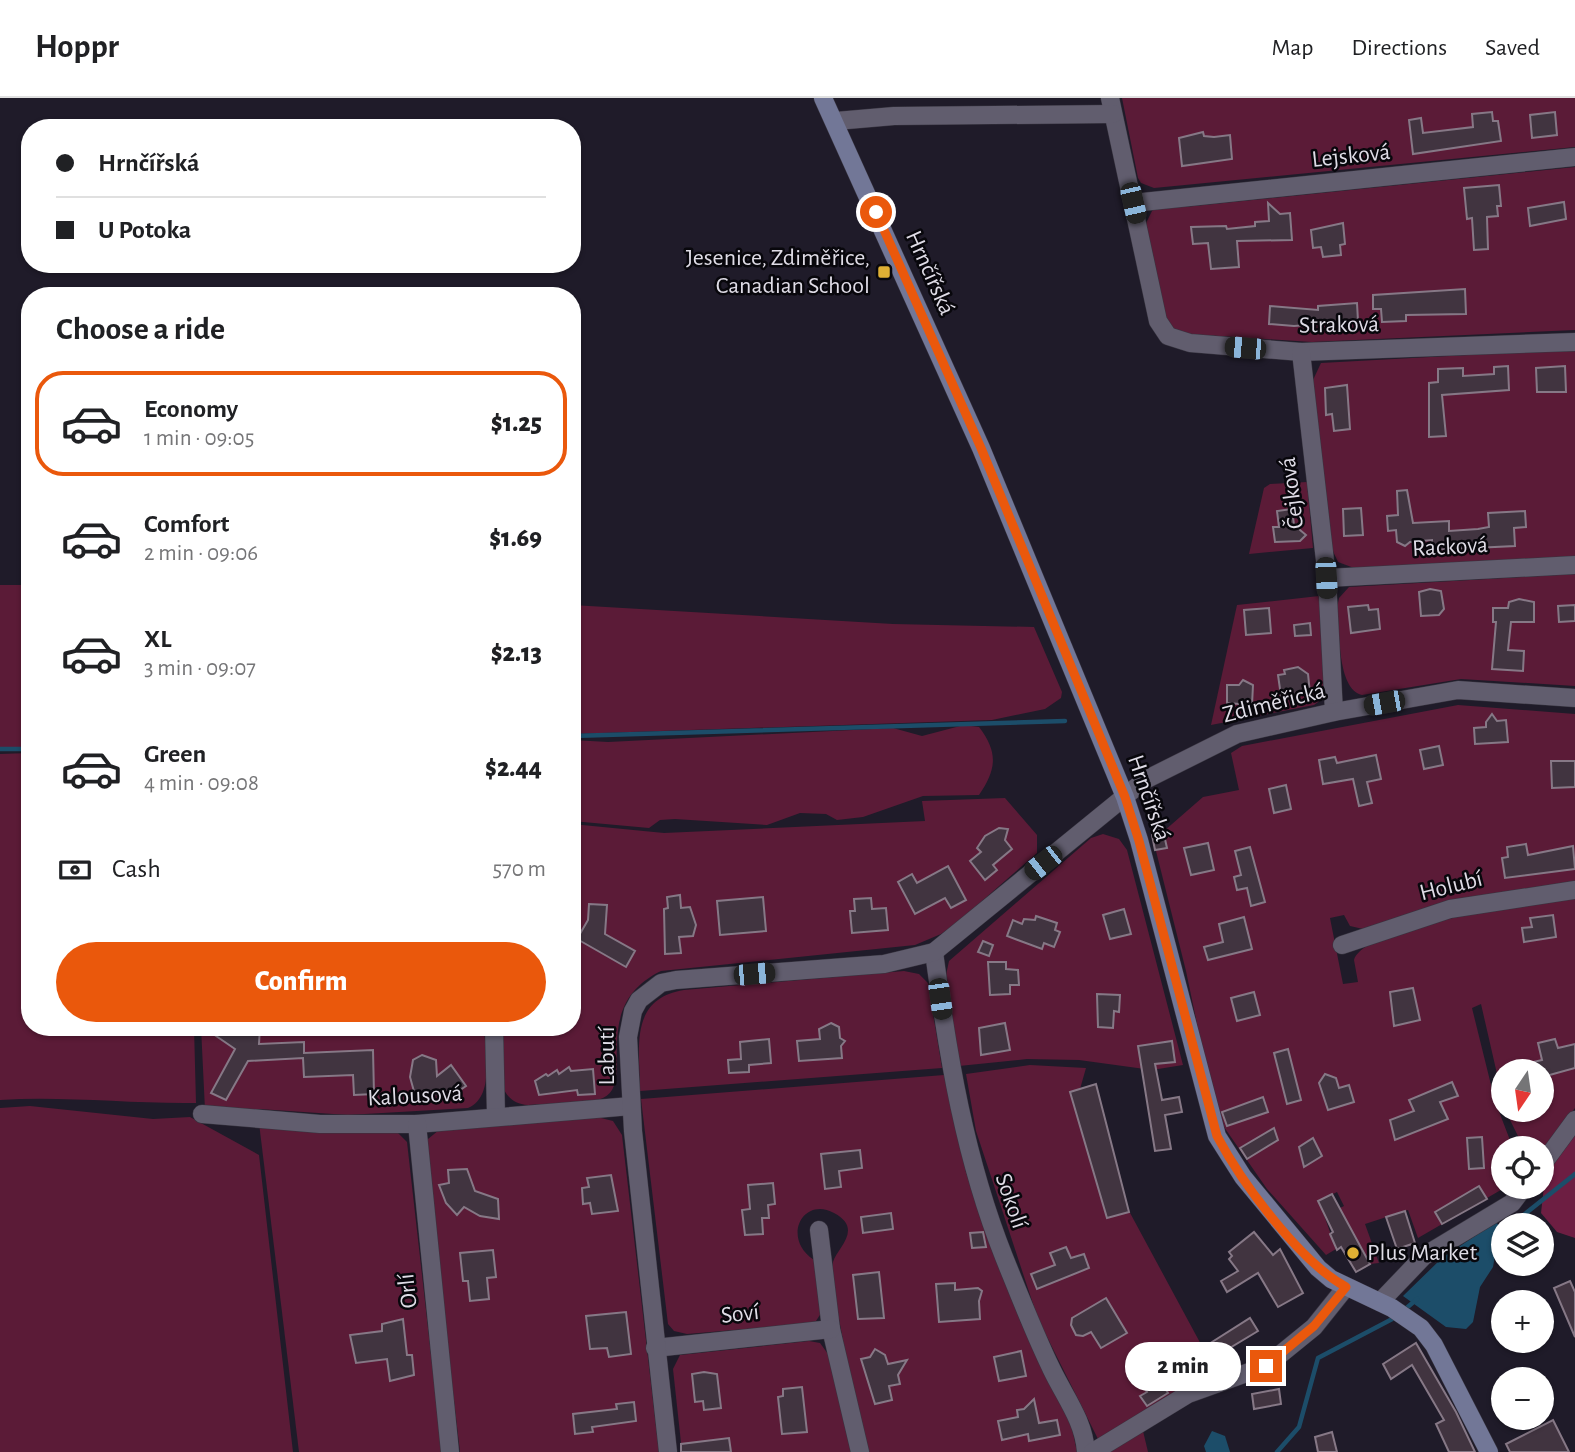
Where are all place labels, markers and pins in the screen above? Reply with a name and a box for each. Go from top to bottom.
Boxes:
place label: Jesenice, Zdiměřice, Canadian School [686,246,870,298]
marker: Jesenice, Zdiměřice, Canadian School [876,264,892,280]
place label: Plus Market [1367,1241,1477,1265]
marker: Plus Market [1345,1245,1361,1261]

